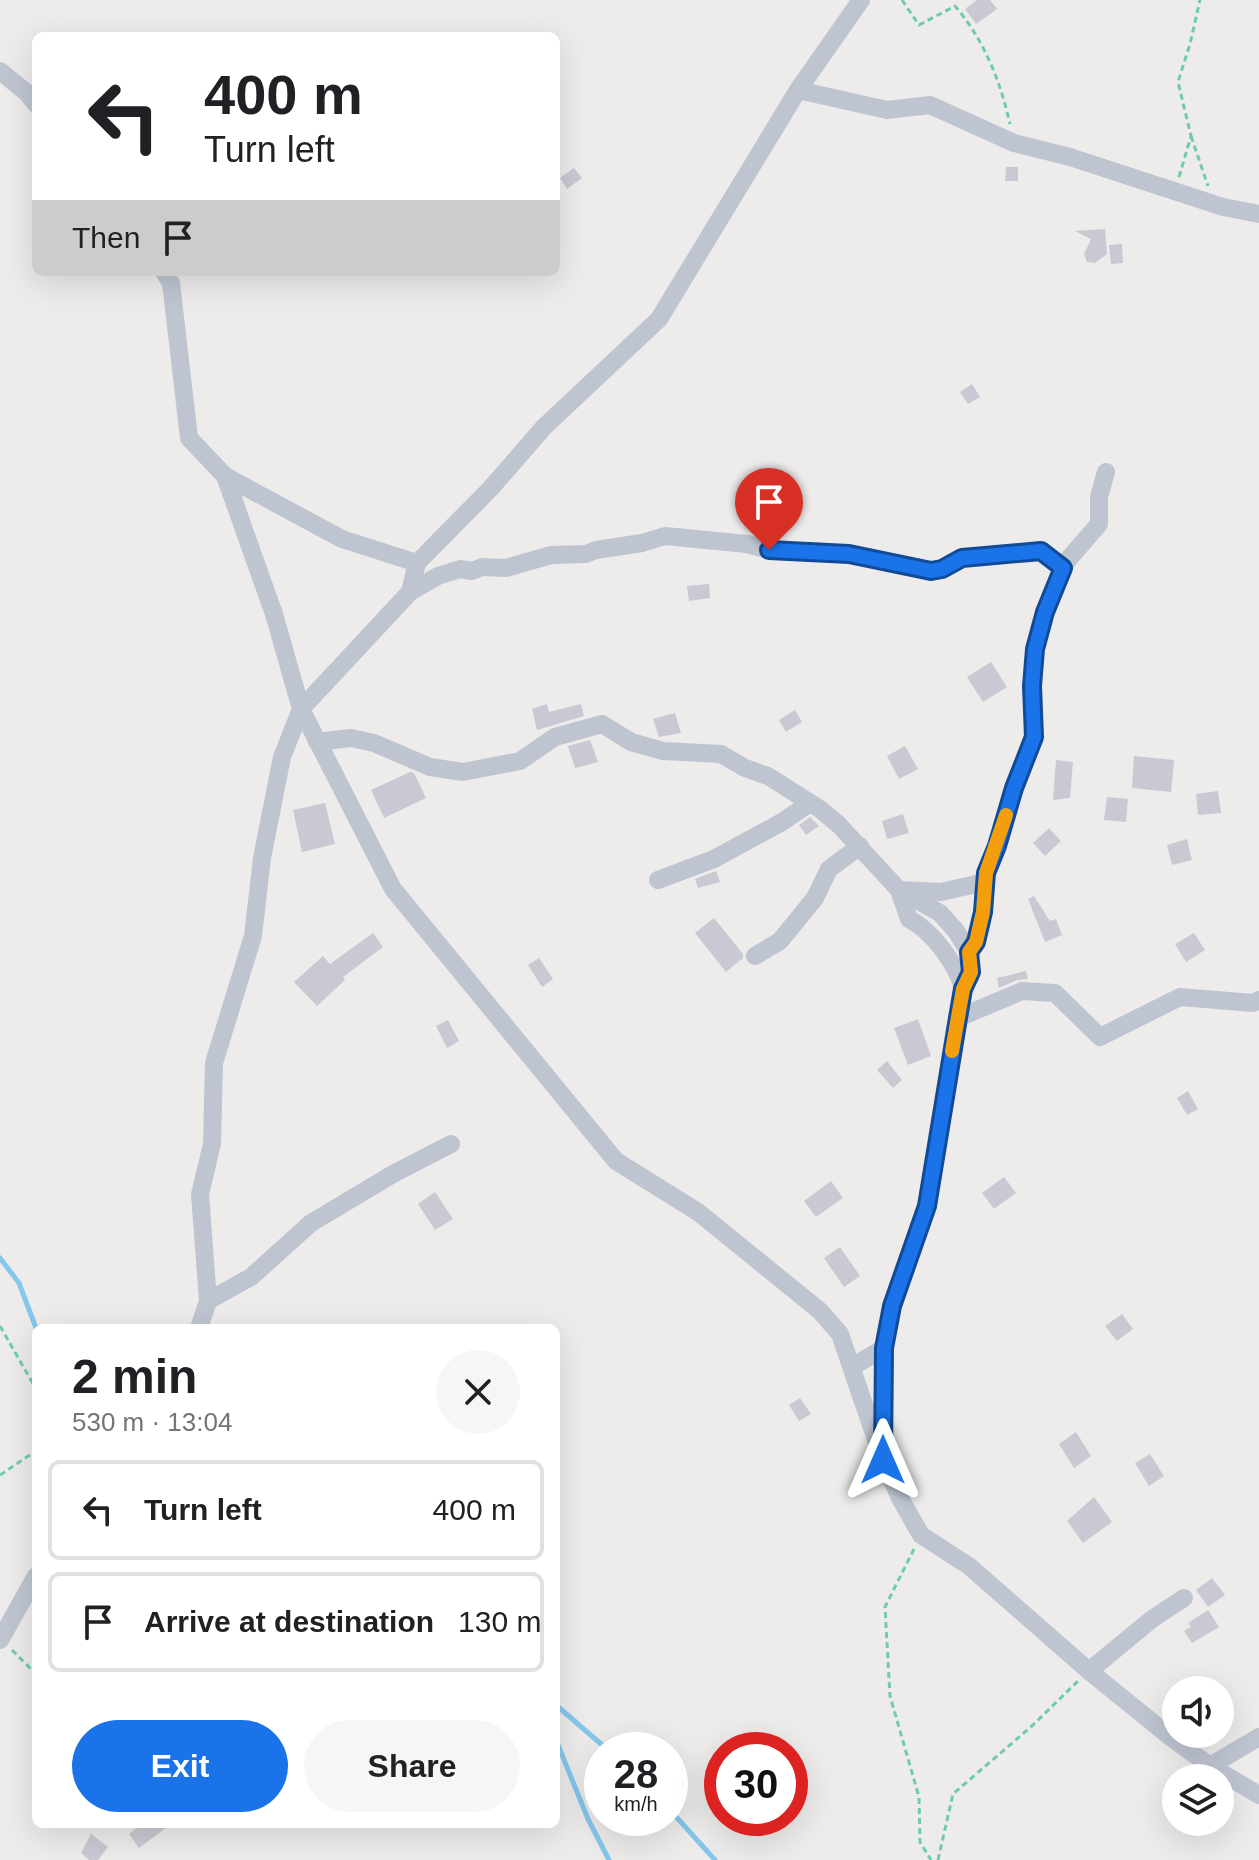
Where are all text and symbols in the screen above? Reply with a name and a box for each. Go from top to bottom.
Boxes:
text: 400 m [204,63,363,126]
icon: left [72,64,176,168]
text: Turn left [204,129,335,170]
icon: arrive [156,216,200,260]
text: Then [72,221,140,254]
pin [735,468,803,550]
icon: arrive [747,480,791,524]
text: 2 min [72,1350,197,1403]
button: close [436,1350,520,1434]
text: 530 m · 13:04 [72,1407,232,1437]
position arrow [841,1418,925,1502]
icon: left [76,1488,120,1532]
text: Turn left [144,1493,262,1526]
text: 400 m [433,1493,516,1526]
icon: arrive [76,1600,120,1644]
text: Arrive at destination [144,1605,434,1638]
text: 130 m [458,1605,541,1638]
map controls [1162,1676,1234,1836]
button: sound [1162,1676,1234,1748]
button: Exit [72,1720,288,1812]
button: Share [304,1720,520,1812]
speed limit sign: 30 [704,1732,808,1836]
text: 28 [614,1752,658,1796]
button: layers [1162,1764,1234,1836]
text: km/h [614,1793,658,1815]

